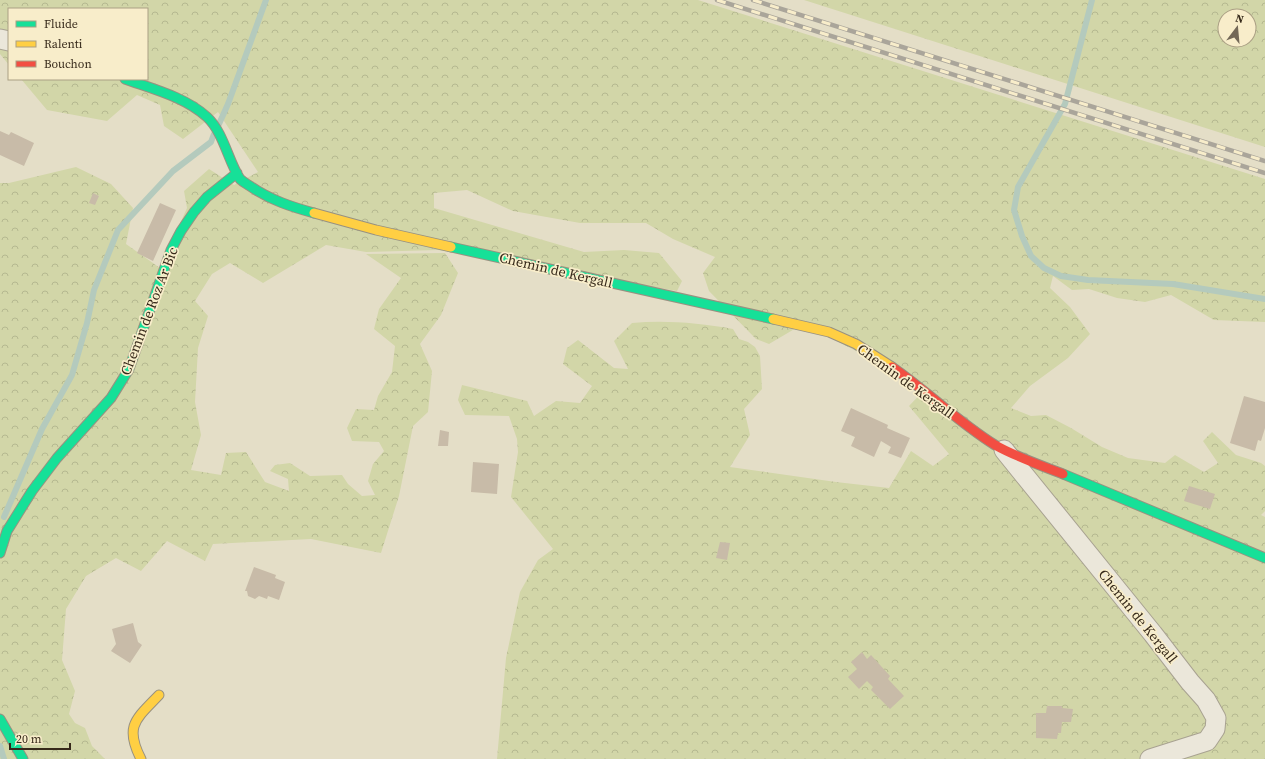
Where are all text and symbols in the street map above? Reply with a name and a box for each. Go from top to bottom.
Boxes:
legend [8,8,148,80]
north arrow [1217,8,1257,48]
text: N [1234,11,1246,27]
text: Fluide [44,16,78,32]
text: Ralenti [44,36,83,52]
text: Bouchon [44,56,92,72]
street label: Chemin de Roz Ar Bic [115,244,183,378]
street label: Chemin de Kergall [497,247,615,293]
street label: Chemin de Kergall [853,339,959,423]
street label: Chemin de Kergall [1094,565,1182,667]
scale bar [10,725,70,751]
text: 20 m [16,731,42,747]

